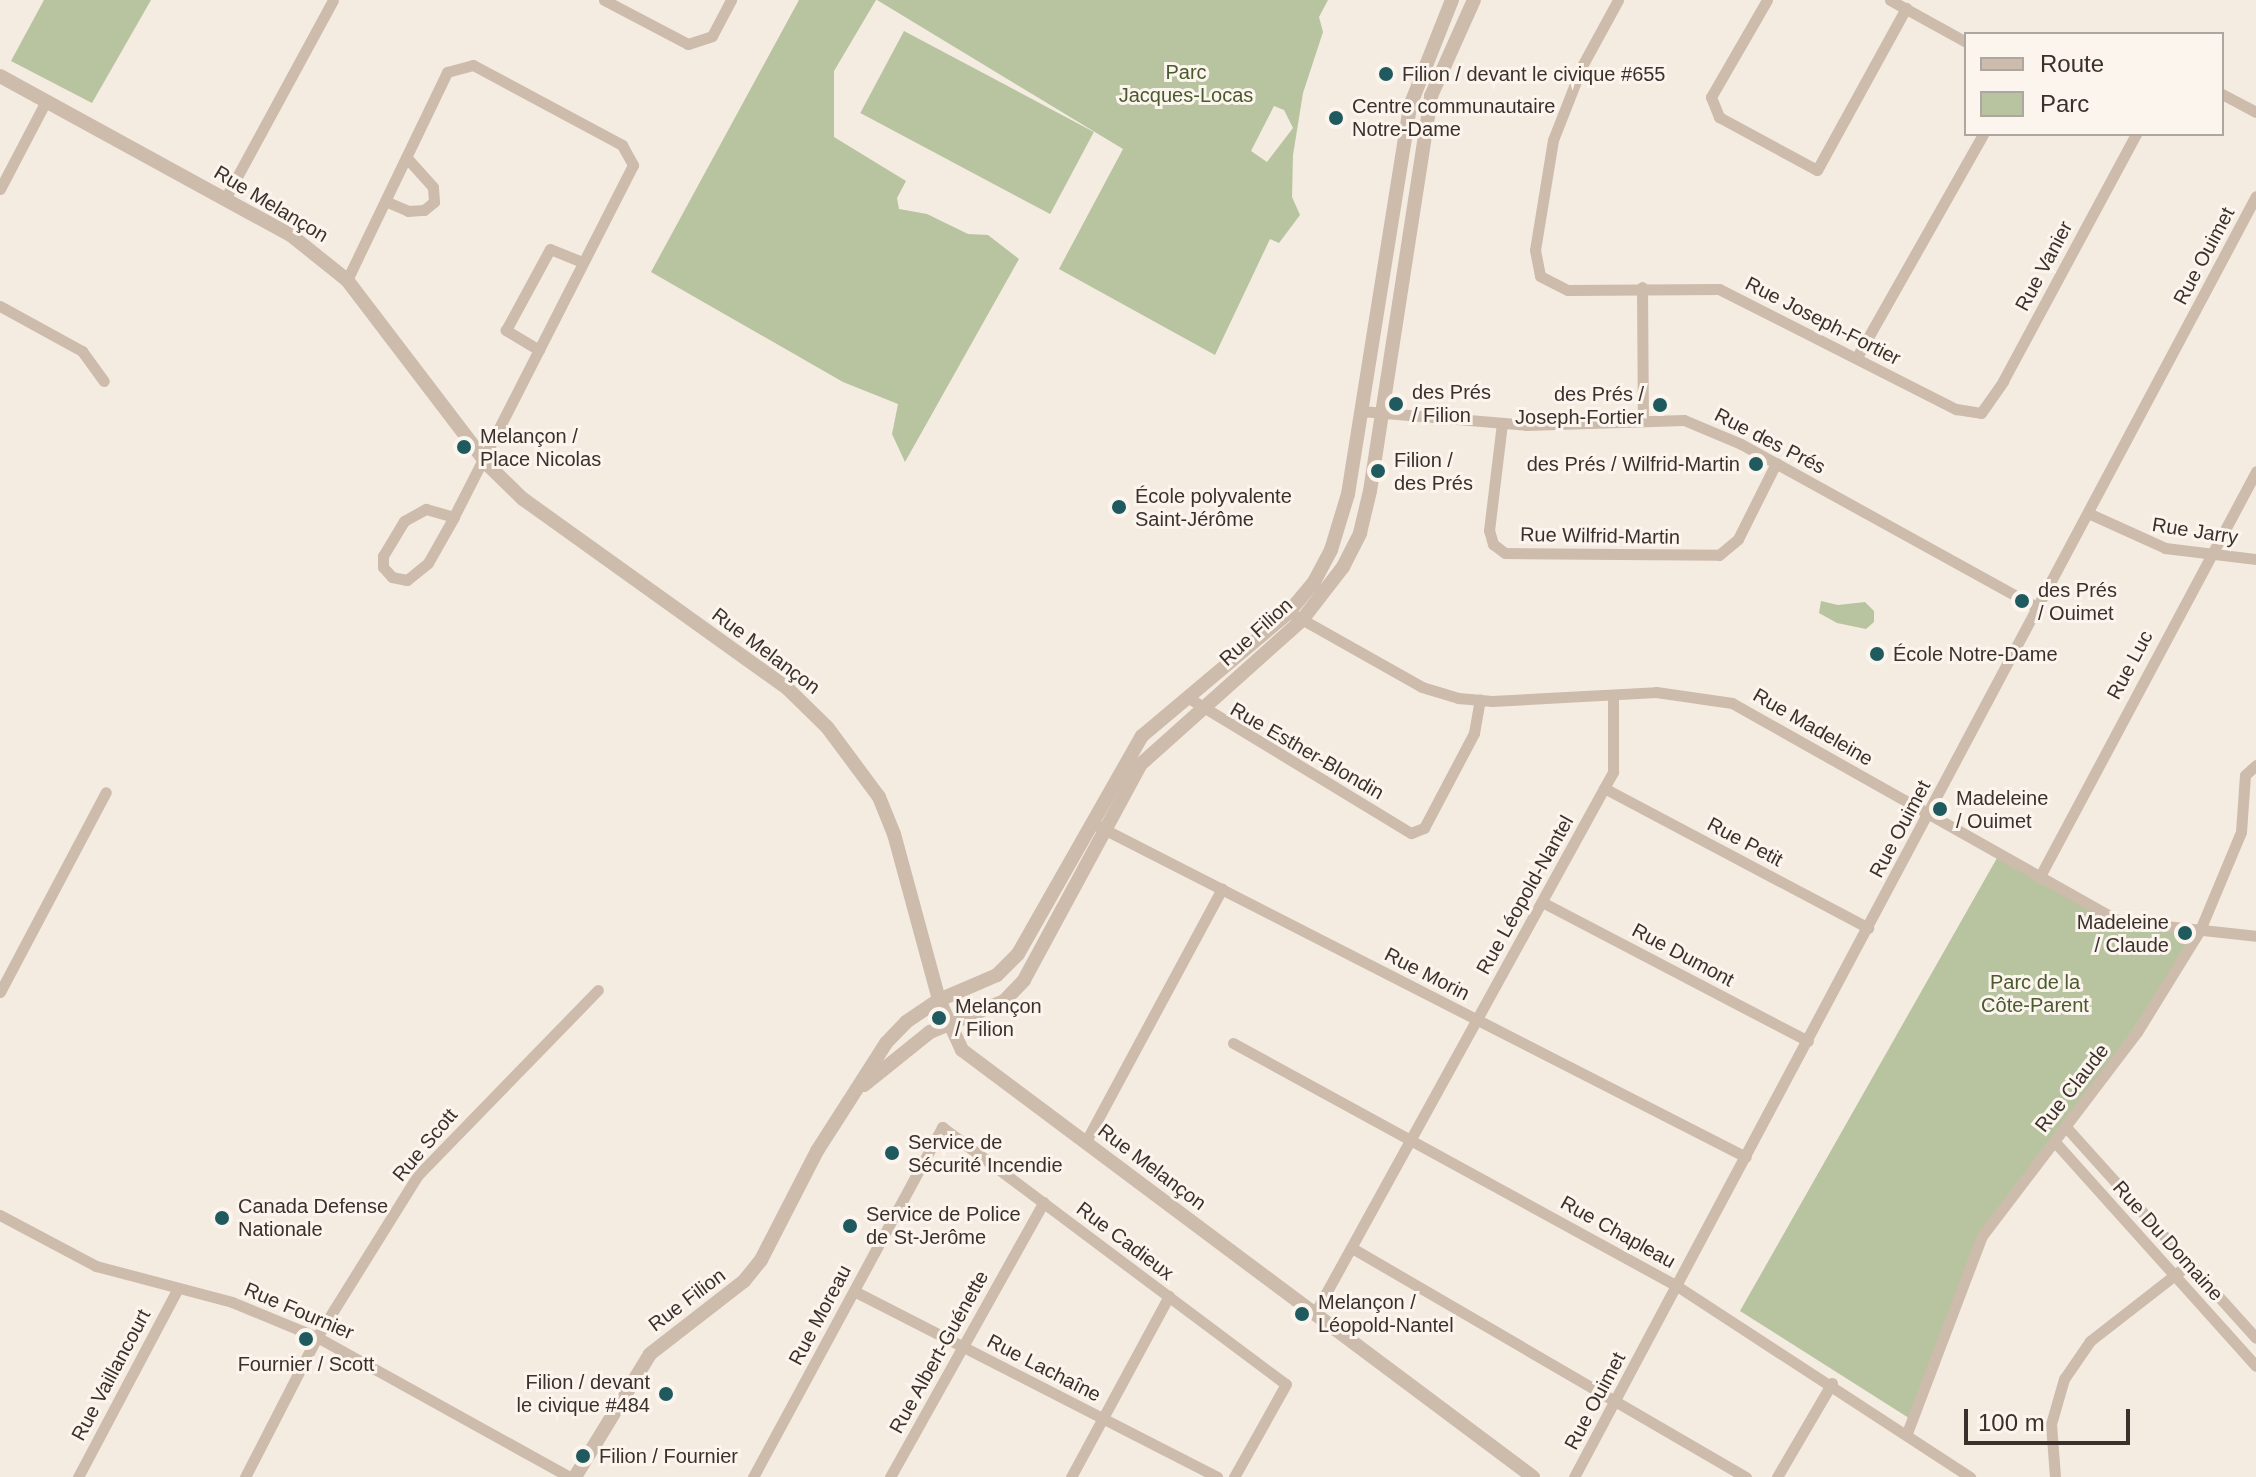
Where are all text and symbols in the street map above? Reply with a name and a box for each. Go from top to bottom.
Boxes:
legend [1964,32,2224,136]
text: Route [2040,50,2104,77]
park label: Parc Jacques-Locas [1119,61,1253,108]
place label: Filion / devant le civique #655 [1402,62,1665,86]
marker: Filion / devant le civique #655 [1377,65,1395,83]
text: Parc [2040,90,2089,117]
place label: Centre communautaire Notre-Dame [1352,94,1555,141]
marker: Centre communautaire Notre-Dame [1327,109,1345,127]
street label: Rue Melançon [210,161,332,247]
street label: Rue Ouimet [2168,203,2240,309]
street label: Rue Vanier [2010,217,2078,315]
street label: Rue Joseph-Fortier [1741,271,1905,371]
place label: des Prés / Filion [1412,380,1491,427]
place label: des Prés / Joseph-Fortier [1515,382,1644,429]
marker: des Prés / Filion [1387,395,1405,413]
marker: des Prés / Joseph-Fortier [1651,396,1669,414]
street label: Rue des Prés [1711,403,1829,479]
place label: Melançon / Place Nicolas [480,424,601,471]
marker: Melançon / Place Nicolas [455,438,473,456]
place label: Filion / des Prés [1394,448,1473,495]
place label: des Prés / Wilfrid-Martin [1527,452,1740,476]
marker: des Prés / Wilfrid-Martin [1747,455,1765,473]
marker: Filion / des Prés [1369,462,1387,480]
place label: École polyvalente Saint-Jérôme [1135,484,1292,531]
marker: École polyvalente Saint-Jérôme [1110,498,1128,516]
street label: Rue Jarry [2150,512,2240,550]
street label: Rue Wilfrid-Martin [1520,523,1680,549]
place label: des Prés / Ouimet [2038,578,2117,625]
marker: des Prés / Ouimet [2013,592,2031,610]
street label: Rue Filion [1215,593,1297,671]
street label: Rue Melançon [707,603,825,699]
street label: Rue Luc [2102,626,2158,704]
place label: École Notre-Dame [1893,642,2058,666]
marker: École Notre-Dame [1868,645,1886,663]
street label: Rue Madeleine [1749,683,1877,771]
street label: Rue Esther-Blondin [1226,697,1388,805]
street label: Rue Ouimet [1864,776,1936,882]
place label: Madeleine / Ouimet [1956,786,2048,833]
marker: Madeleine / Ouimet [1931,800,1949,818]
street label: Rue Léopold-Nantel [1471,811,1579,979]
street label: Rue Petit [1703,812,1787,872]
place label: Madeleine / Claude [2077,910,2169,957]
street label: Rue Dumont [1628,918,1738,992]
marker: Madeleine / Claude [2176,924,2194,942]
street label: Rue Morin [1380,942,1474,1006]
park label: Parc de la Côte-Parent [1981,971,2089,1018]
place label: Melançon / Filion [955,994,1042,1041]
marker: Melançon / Filion [930,1009,948,1027]
street label: Rue Claude [2030,1039,2114,1137]
street label: Rue Scott [388,1104,462,1186]
street label: Rue Melançon [1093,1119,1211,1215]
place label: Service de Sécurité Incendie [908,1130,1063,1177]
marker: Service de Sécurité Incendie [883,1144,901,1162]
street label: Rue Du Domaine [2108,1176,2228,1306]
street label: Rue Chapleau [1556,1191,1680,1273]
place label: Canada Defense Nationale [238,1194,388,1241]
street label: Rue Cadieux [1072,1197,1178,1285]
place label: Service de Police de St-Jerôme [866,1202,1021,1249]
marker: Canada Defense Nationale [213,1209,231,1227]
marker: Service de Police de St-Jerôme [841,1217,859,1235]
street label: Rue Moreau [784,1261,856,1369]
street label: Rue Filion [644,1263,730,1337]
street label: Rue Albert-Guénette [884,1266,994,1438]
street label: Rue Fournier [241,1277,357,1345]
place label: Melançon / Léopold-Nantel [1318,1290,1454,1337]
street label: Rue Vaillancourt [66,1305,156,1445]
marker: Melançon / Léopold-Nantel [1293,1305,1311,1323]
street label: Rue Lachaîne [983,1329,1105,1407]
marker: Fournier / Scott [297,1330,315,1348]
street label: Rue Ouimet [1559,1348,1631,1454]
place label: Fournier / Scott [238,1352,374,1376]
place label: Filion / devant le civique #484 [517,1370,650,1417]
marker: Filion / devant le civique #484 [657,1385,675,1403]
scale bar [1968,1393,2134,1443]
text: 100 m [1978,1409,2045,1436]
place label: Filion / Fournier [599,1444,738,1468]
marker: Filion / Fournier [574,1447,592,1465]

